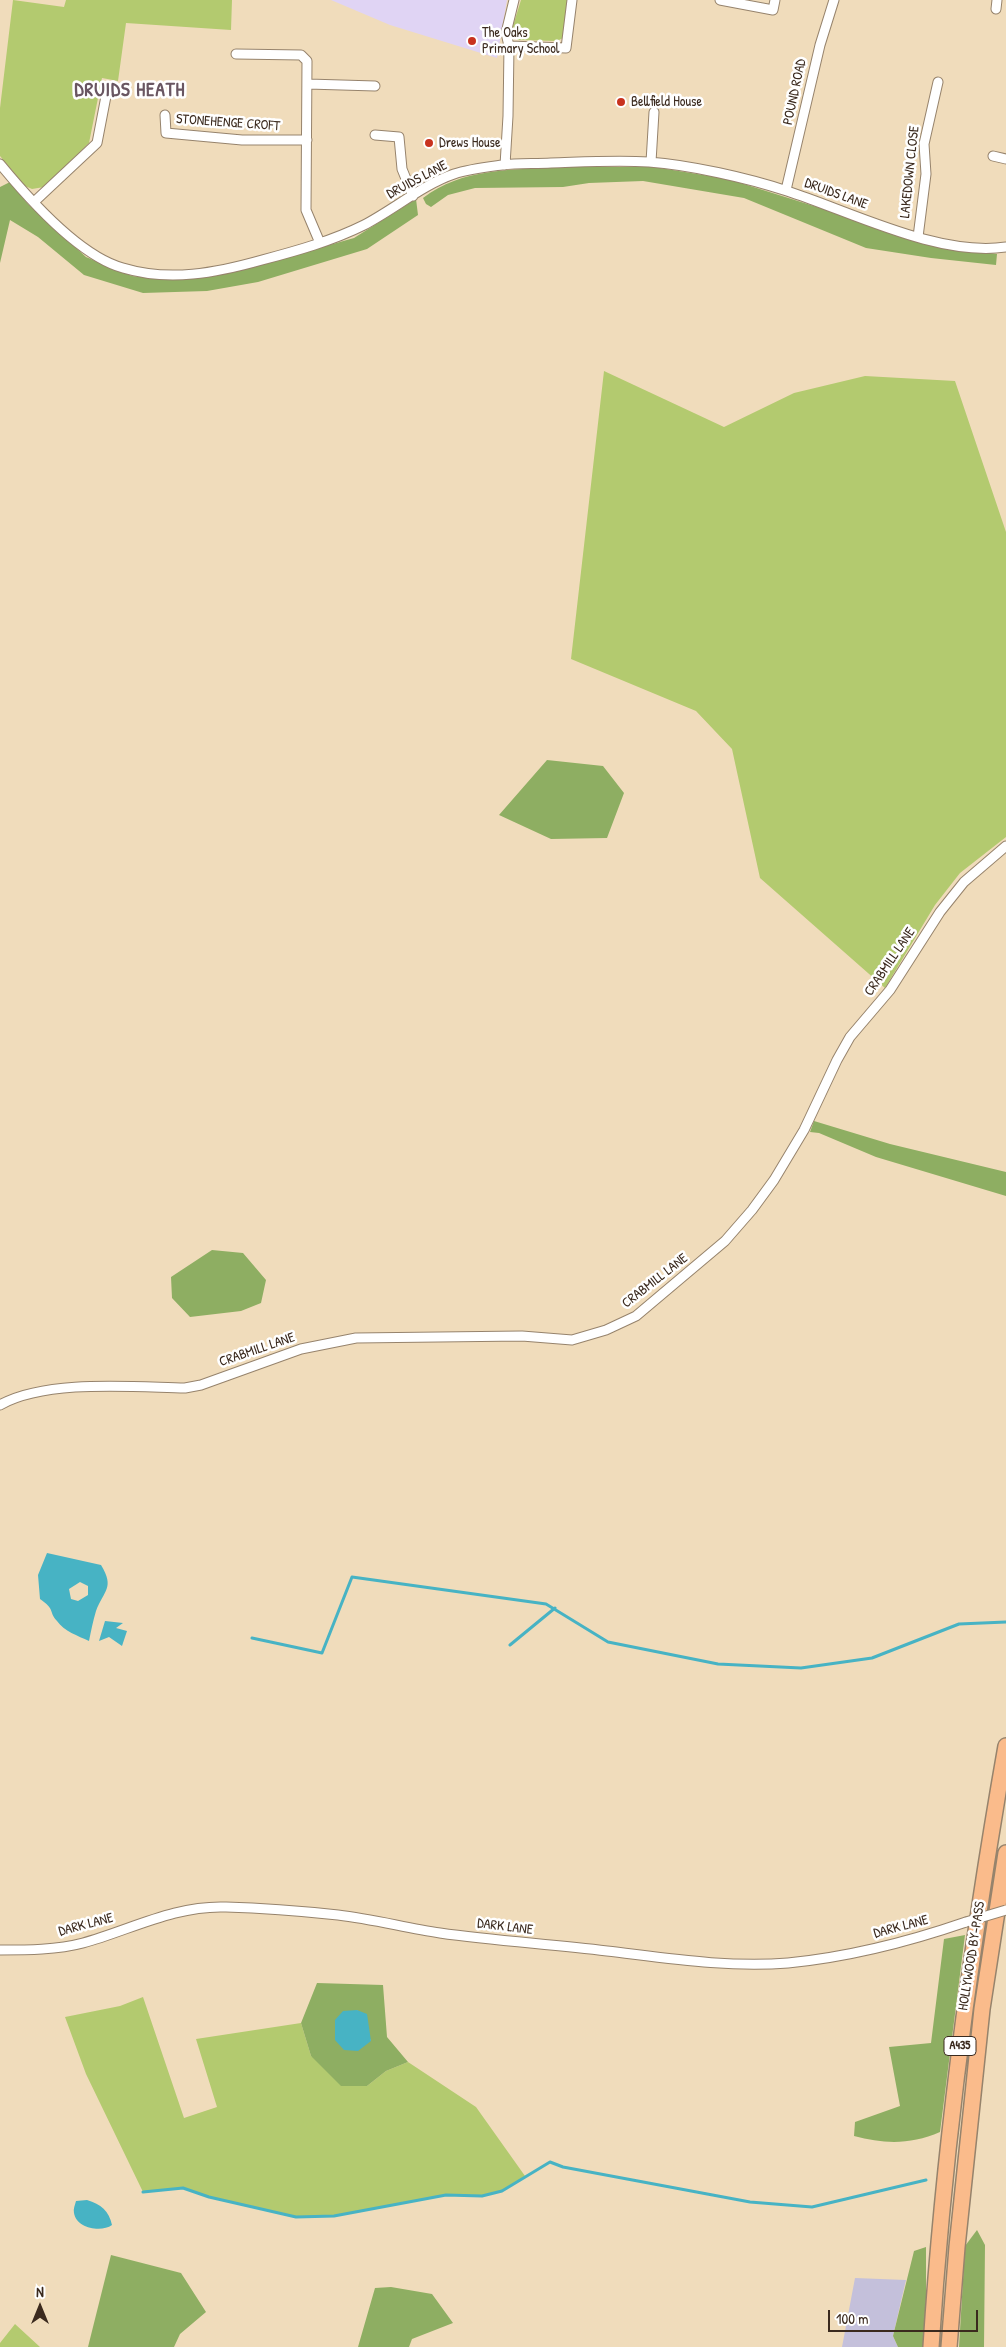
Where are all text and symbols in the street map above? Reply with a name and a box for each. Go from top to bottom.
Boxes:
place label: The Oaks Primary School [482,25,560,58]
marker: The Oaks Primary School [466,35,478,47]
street label: POUND ROAD [780,57,810,127]
district label: DRUIDS HEATH [73,80,187,102]
place label: Bellfield House [631,94,702,110]
marker: Bellfield House [615,96,627,108]
street label: STONEHENGE CROFT [175,111,281,135]
street label: LAKEDOWN CLOSE [897,125,923,219]
place label: Drews House [439,135,500,151]
marker: Drews House [423,137,435,149]
street label: DRUIDS LANE [384,157,450,203]
street label: DRUIDS LANE [802,175,870,213]
street label: CRABMILL LANE [861,925,919,999]
street label: CRABMILL LANE [619,1250,691,1312]
street label: CRABMILL LANE [217,1329,297,1371]
street label: HOLLYWOOD BY-PASS [955,1900,989,2012]
street label: DARK LANE [57,1910,115,1940]
street label: DARK LANE [872,1912,930,1942]
street label: DARK LANE [476,1915,534,1939]
road number: A435 [944,2036,976,2056]
north arrow [15,2282,65,2332]
text: N [36,2282,44,2301]
scale bar [831,2300,981,2332]
text: 100 m [836,2308,869,2329]

